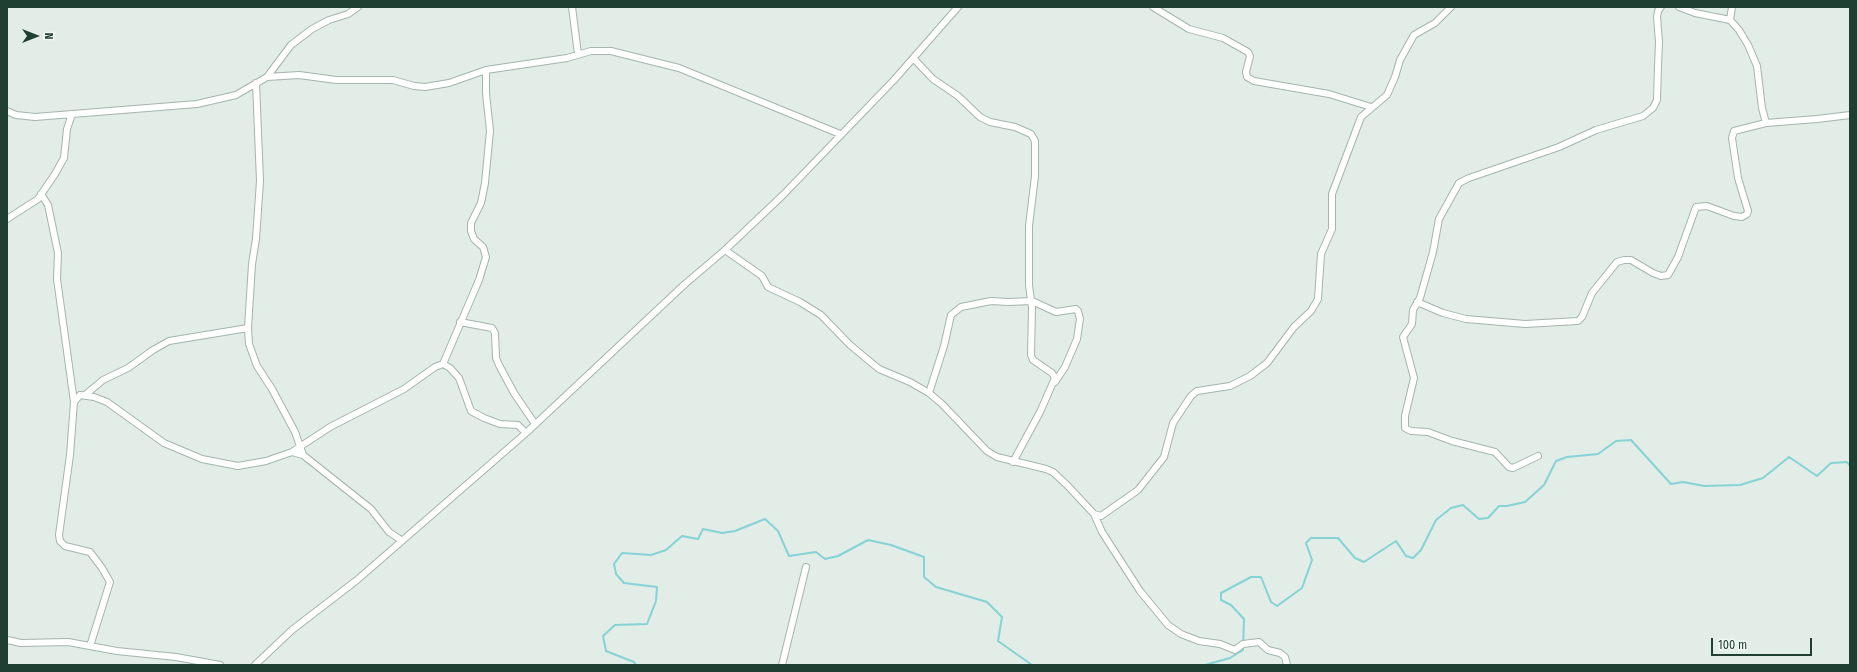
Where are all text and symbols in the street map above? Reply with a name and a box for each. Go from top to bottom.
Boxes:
north arrow [16,16,56,56]
text: N [42,33,55,39]
scale bar [1713,630,1814,656]
text: 100 m [1718,638,1747,652]

